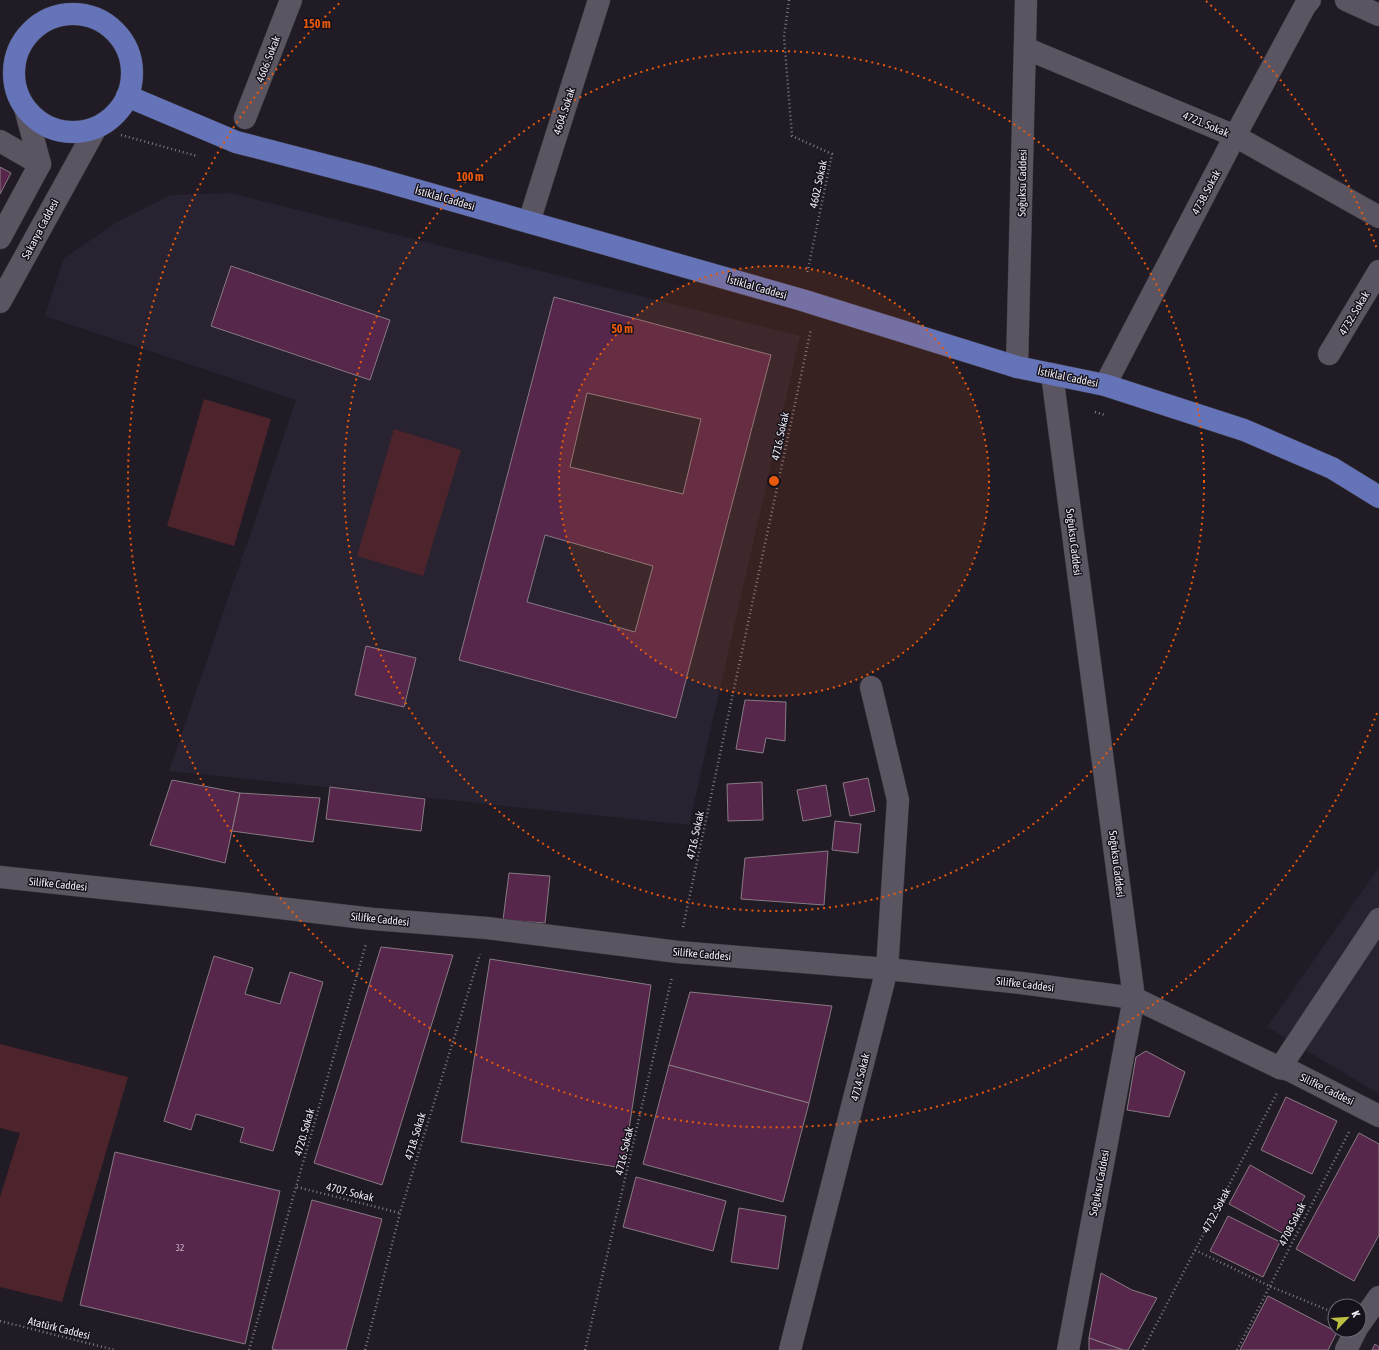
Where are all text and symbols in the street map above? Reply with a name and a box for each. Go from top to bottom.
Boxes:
text: 150 m [303,17,331,31]
street label: 4606. Sokak [254,34,282,84]
street label: 4604. Sokak [551,86,577,136]
street label: 4721. Sokak [1181,109,1231,139]
street label: Soğuksu Caddesi [1015,149,1029,217]
street label: 4602. Sokak [807,159,829,209]
street label: 4738. Sokak [1189,168,1223,216]
text: 100 m [456,170,484,184]
street label: İstiklal Caddesi [414,184,476,212]
street label: Sakarya Caddesi [19,197,61,261]
street label: İstiklal Caddesi [726,273,788,301]
street label: 4732. Sokak [1336,289,1372,337]
text: 50 m [611,322,633,336]
street label: İstiklal Caddesi [1037,365,1099,389]
street label: 4716. Sokak [769,411,791,461]
centre of rings [767,474,781,488]
street label: Soğuksu Caddesi [1064,508,1084,576]
street label: 4716. Sokak [684,810,706,860]
street label: Soğuksu Caddesi [1107,830,1127,898]
street label: Silifke Caddesi [28,875,88,893]
street label: Silifke Caddesi [350,910,410,928]
street label: Silifke Caddesi [672,945,732,963]
street label: Silifke Caddesi [995,974,1055,994]
street label: 4714. Sokak [848,1052,872,1102]
street label: Silifke Caddesi [1298,1071,1356,1107]
street label: 4720. Sokak [292,1107,317,1157]
street label: 4718. Sokak [402,1111,428,1161]
street label: 4716. Sokak [613,1126,635,1176]
street label: Soğuksu Caddesi [1087,1149,1111,1217]
street label: 4707. Sokak [325,1180,375,1204]
street label: 4712. Sokak [1199,1186,1233,1234]
street label: 4708 Sokak [1276,1200,1308,1248]
house number: 32 [176,1243,184,1253]
north arrow [1327,1298,1367,1338]
text: K [1349,1309,1363,1319]
street label: Atatürk Caddesi [27,1314,91,1342]

